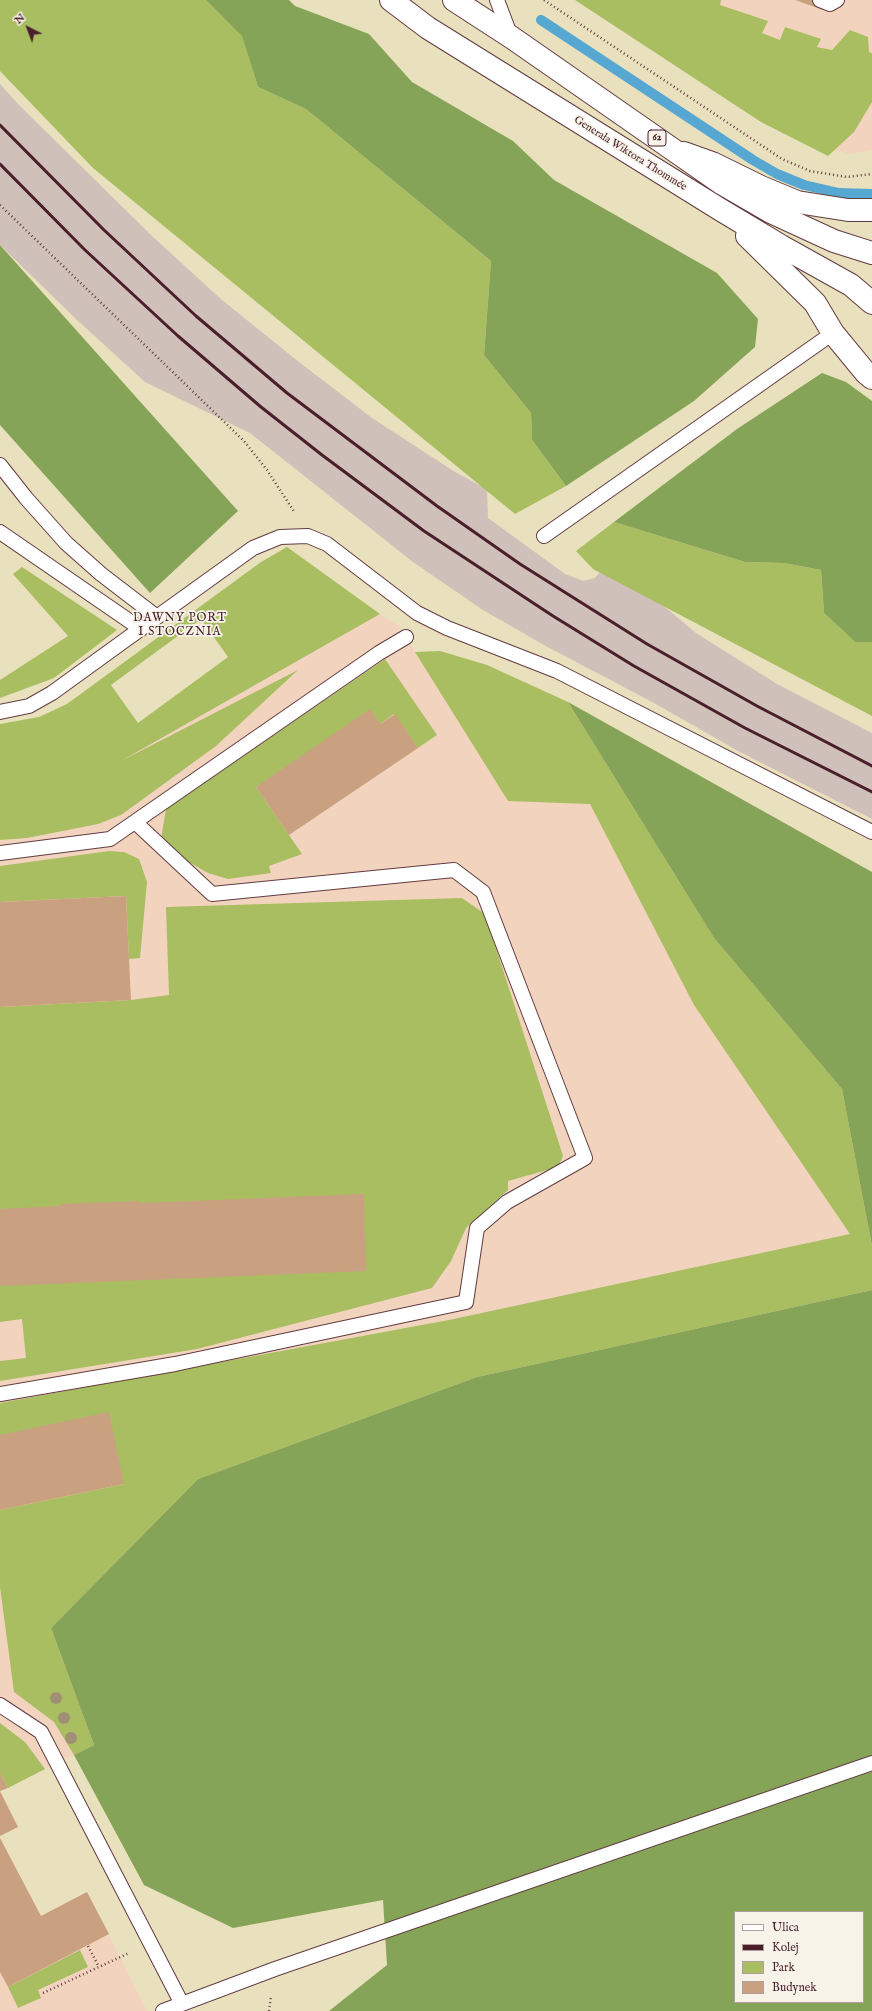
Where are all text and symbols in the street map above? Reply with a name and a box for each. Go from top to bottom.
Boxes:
north arrow [8,8,48,48]
text: N [12,11,28,27]
street label: Generała Wiktora Thommée [571,114,689,194]
road number: 62 [648,130,666,146]
district label: DAWNY PORT I STOCZNIA [133,612,227,640]
legend [734,1911,864,2003]
text: Ulica [772,1920,799,1935]
text: Kolej [772,1940,799,1955]
text: Park [772,1960,795,1975]
text: Budynek [772,1980,817,1995]

